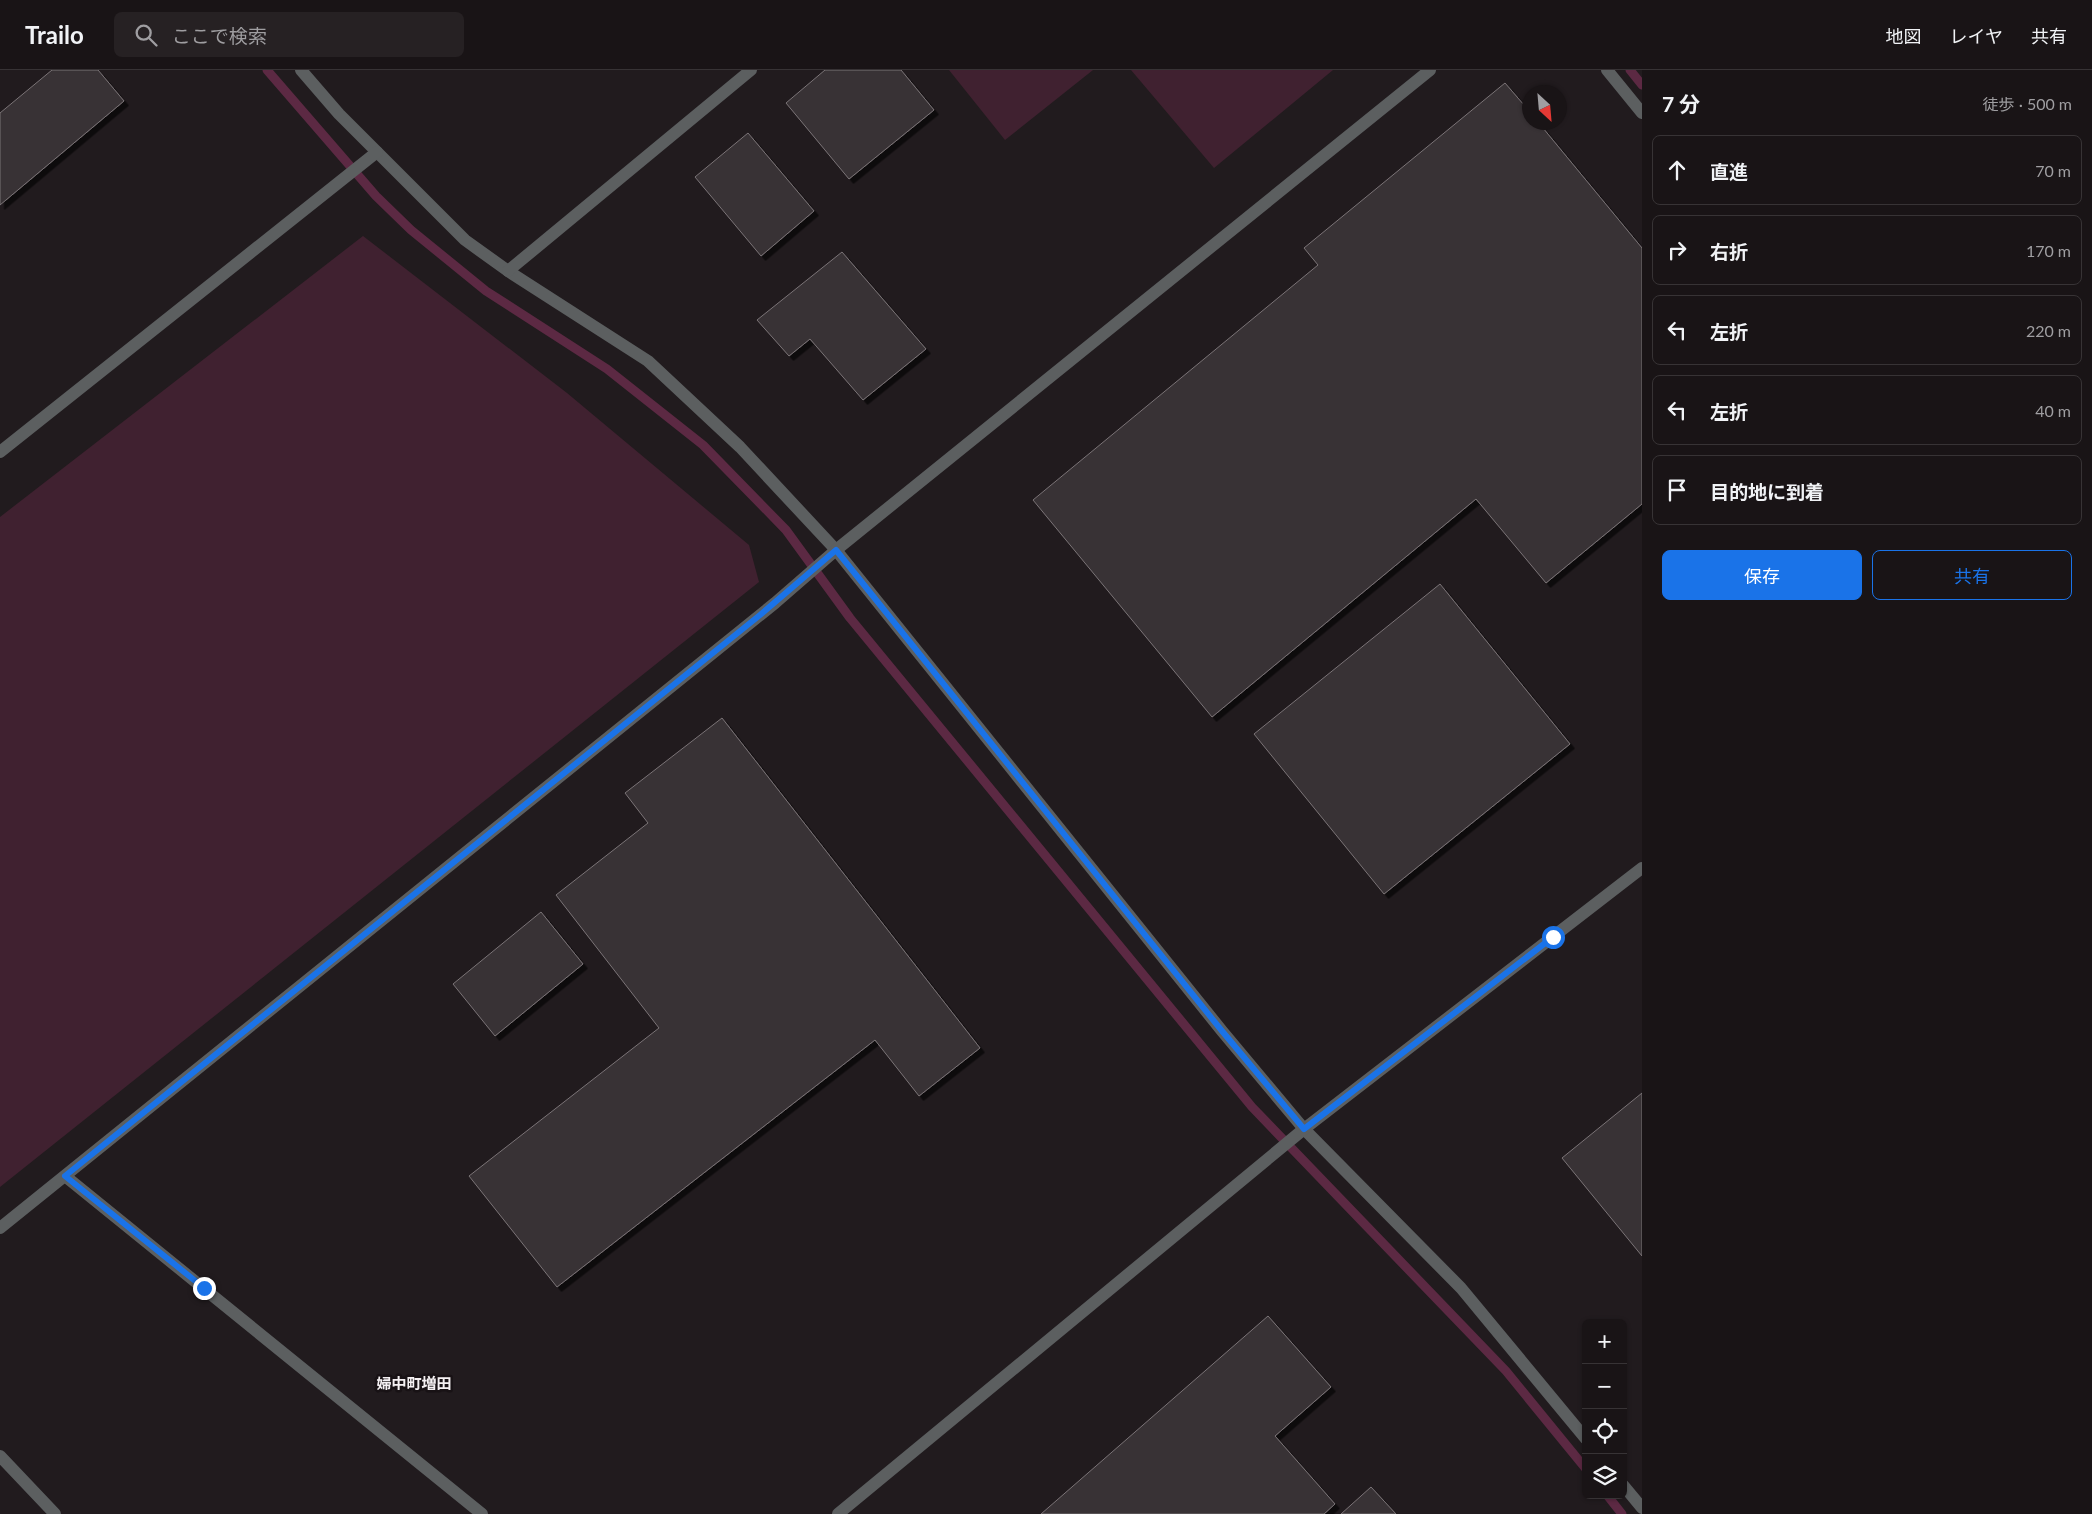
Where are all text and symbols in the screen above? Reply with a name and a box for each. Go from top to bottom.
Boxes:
search box [114,12,464,57]
text: Trailo [25,20,84,49]
icon: search [132,21,160,49]
text: ここで検索 [172,24,267,47]
text: 地図 [1886,25,1922,47]
text: レイヤ [1950,25,2003,47]
text: 共有 [2031,25,2067,47]
north arrow [1522,85,1567,130]
text: 7 分 [1662,91,1700,116]
text: 徒歩 · 500 m [1983,94,2072,113]
icon: ahead [1663,156,1691,184]
text: 直進 [1710,160,1748,183]
text: 70 m [2035,161,2071,180]
icon: right [1663,236,1691,264]
text: 右折 [1710,240,1748,263]
text: 170 m [2026,241,2071,260]
icon: left [1663,316,1691,344]
text: 左折 [1710,320,1748,343]
text: 220 m [2026,321,2071,340]
icon: left [1663,396,1691,424]
text: 左折 [1710,400,1748,423]
text: 40 m [2035,401,2071,420]
icon: arrive [1663,476,1691,504]
text: 目的地に到着 [1710,480,1824,503]
button: 保存 [1662,550,1862,600]
button: 共有 [1872,550,2072,600]
route start [1542,926,1565,949]
route end [193,1277,216,1300]
map controls [1582,1319,1627,1499]
button: + [1582,1319,1627,1364]
button: − [1582,1364,1627,1409]
district label: 婦中町増田 [376,1374,452,1392]
button: locate [1582,1409,1627,1454]
button: layers [1582,1454,1627,1499]

